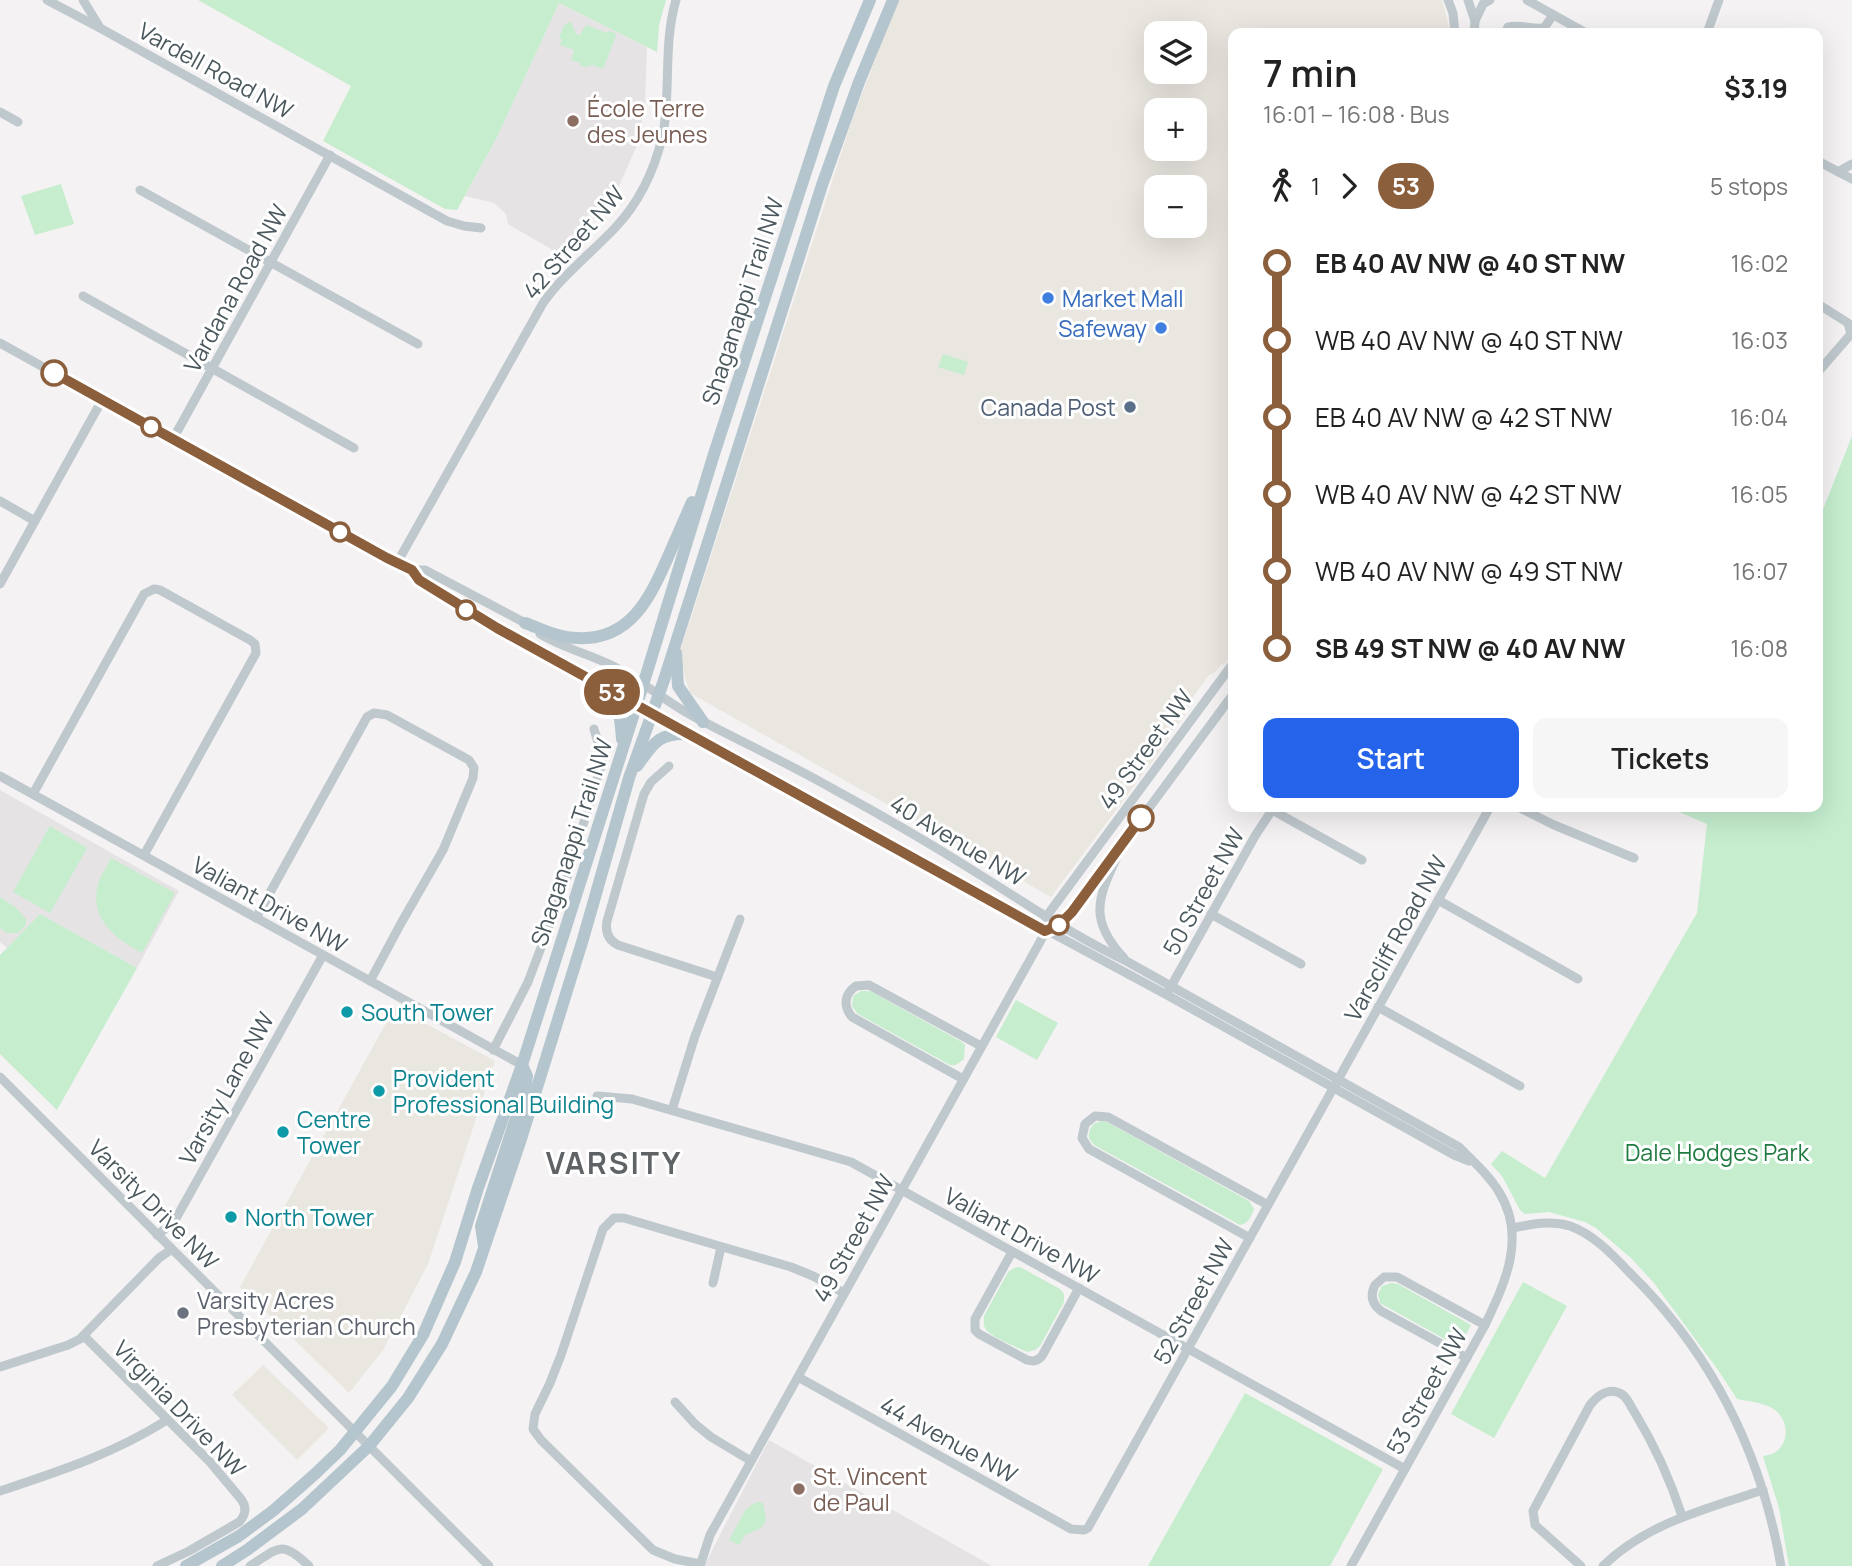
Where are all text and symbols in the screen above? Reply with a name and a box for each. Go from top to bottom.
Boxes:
street label: Vardell Road NW [133,14,300,126]
map controls [1144,21,1207,238]
button: layers [1144,21,1207,84]
text: 7 min [1263,46,1357,98]
text: $3.19 [1724,70,1788,106]
place label: École Terre des Jeunes [587,92,708,150]
button: + [1144,98,1207,161]
text: 16:01 – 16:08 · Bus [1263,98,1449,130]
marker: École Terre des Jeunes [565,113,581,129]
icon: walk [1263,167,1301,205]
icon: forward [1330,167,1368,205]
text: 53 [1392,169,1420,202]
text: 1 [1311,170,1320,202]
text: 5 stops [1710,170,1788,202]
button: − [1144,175,1207,238]
street label: 42 Street NW [515,178,632,306]
street label: Shaganappi Trail NW [693,193,791,409]
street label: Vardana Road NW [176,198,295,378]
text: EB 40 AV NW @ 40 ST NW [1315,245,1625,281]
text: 16:02 [1731,247,1788,279]
place label: Market Mall [1062,282,1184,314]
marker: Market Mall [1040,290,1056,306]
place label: Safeway [1058,312,1147,344]
marker: Safeway [1153,320,1169,336]
text: WB 40 AV NW @ 40 ST NW [1315,322,1623,358]
text: 16:03 [1731,324,1788,356]
unlabelled marker [41,360,67,386]
place label: Canada Post [981,391,1116,423]
marker: Canada Post [1122,399,1138,415]
text: EB 40 AV NW @ 42 ST NW [1315,399,1612,435]
text: 16:04 [1730,401,1788,433]
unlabelled marker [141,417,161,437]
text: WB 40 AV NW @ 42 ST NW [1315,476,1622,512]
text: 16:05 [1731,478,1788,510]
unlabelled marker [330,522,350,542]
text: WB 40 AV NW @ 49 ST NW [1315,553,1623,589]
text: 16:07 [1732,555,1788,587]
unlabelled marker [456,600,476,620]
text: SB 49 ST NW @ 40 AV NW [1315,630,1625,666]
text: 16:08 [1731,632,1788,664]
line badge: 53 [580,669,644,715]
text: 53 [598,675,626,708]
street label: 49 Street NW [1090,682,1200,816]
button: Start [1263,718,1519,798]
button: Tickets [1533,718,1788,798]
street label: Shaganappi Trail NW [522,734,620,950]
street label: 40 Avenue NW [884,787,1032,893]
unlabelled marker [1128,805,1154,831]
street label: 50 Street NW [1155,821,1251,961]
street label: Valiant Drive NW [187,848,354,960]
street label: Varscliff Road NW [1336,849,1454,1027]
unlabelled marker [1049,915,1069,935]
place label: South Tower [361,996,494,1028]
marker: South Tower [339,1004,355,1020]
street label: Varsity Lane NW [171,1006,281,1170]
place label: Provident Professional Building [393,1062,614,1120]
marker: Provident Professional Building [371,1083,387,1099]
place label: Centre Tower [297,1103,371,1161]
marker: Centre Tower [275,1124,291,1140]
street label: Varsity Drive NW [82,1132,227,1277]
park label: Dale Hodges Park [1625,1136,1810,1168]
district label: VARSITY [546,1142,682,1183]
street label: 49 Street NW [805,1168,902,1308]
street label: Valiant Drive NW [939,1179,1106,1291]
place label: North Tower [245,1201,374,1233]
marker: North Tower [223,1209,239,1225]
street label: 52 Street NW [1145,1232,1241,1370]
place label: Varsity Acres Presbyterian Church [197,1284,416,1342]
marker: Varsity Acres Presbyterian Church [175,1305,191,1321]
street label: 53 Street NW [1378,1322,1474,1460]
street label: Virginia Drive NW [107,1333,254,1483]
street label: 44 Avenue NW [875,1388,1024,1490]
place label: St. Vincent de Paul [813,1460,928,1518]
marker: St. Vincent de Paul [791,1481,807,1497]

